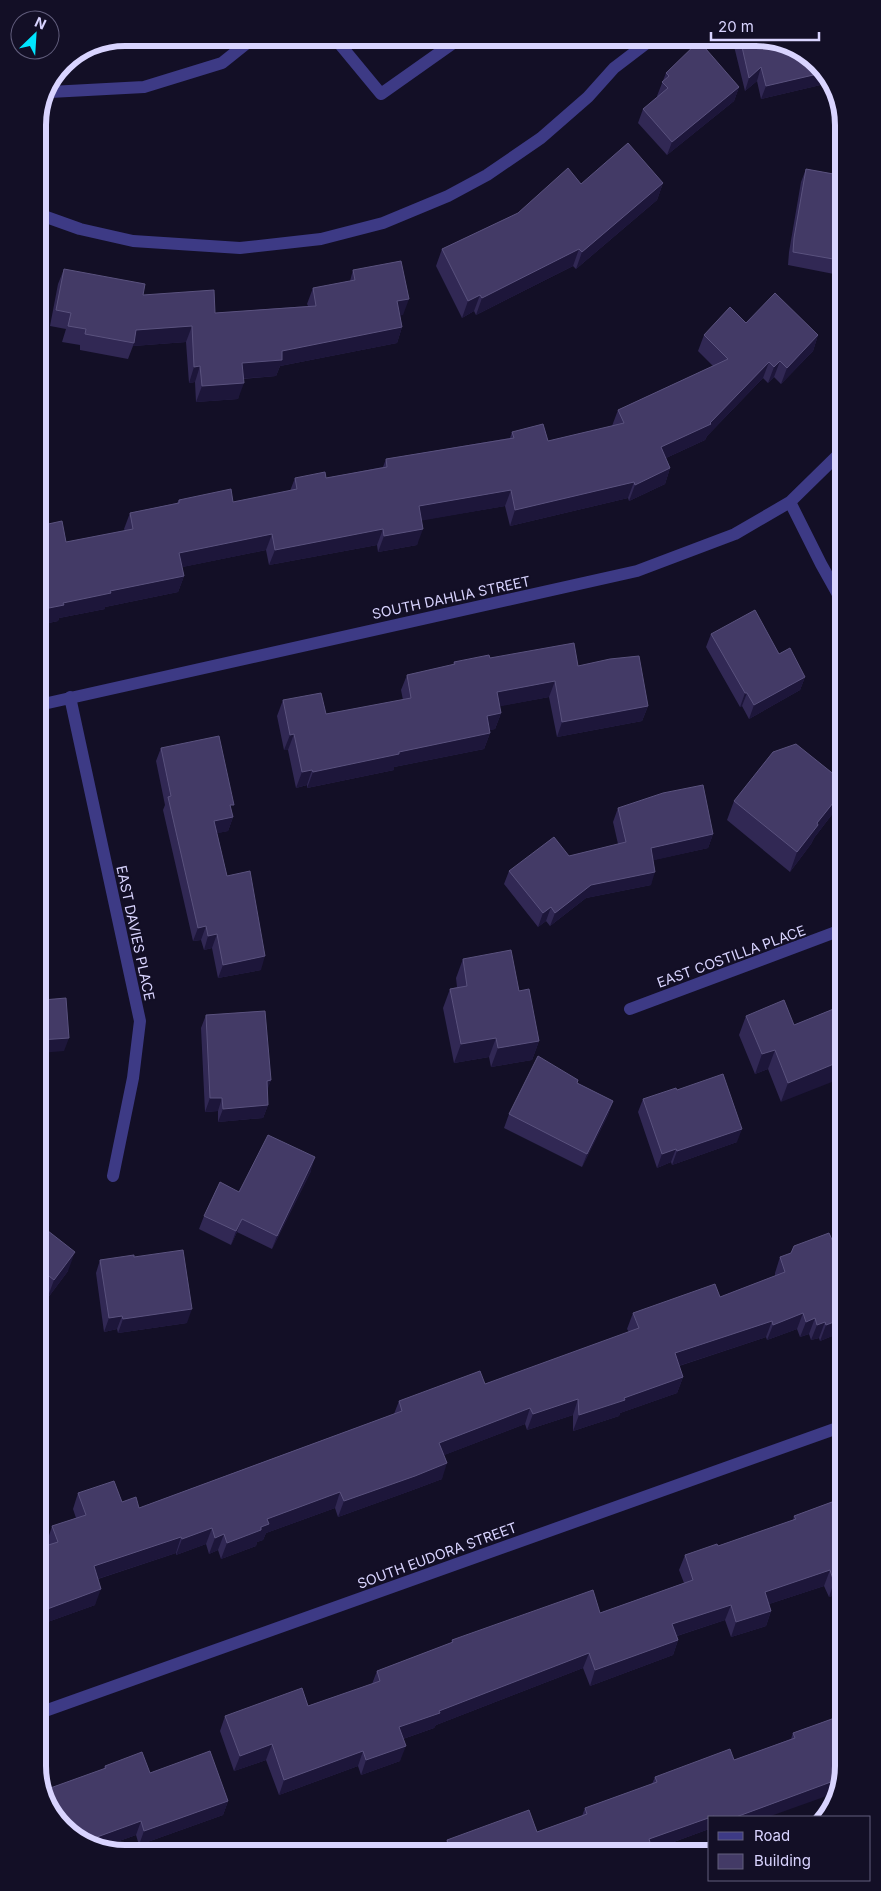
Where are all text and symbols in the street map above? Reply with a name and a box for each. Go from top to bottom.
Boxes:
north arrow [10,10,60,60]
scale bar [711,10,818,42]
text: N [32,13,49,33]
text: 20 m [718,17,754,36]
street label: SOUTH DAHLIA STREET [370,572,532,622]
street label: EAST DAVIES PLACE [113,864,159,1002]
street label: EAST COSTILLA PLACE [654,921,808,991]
street label: SOUTH EUDORA STREET [355,1518,519,1592]
legend [708,1816,871,1881]
text: Road [754,1826,790,1845]
text: Building [754,1851,811,1870]

